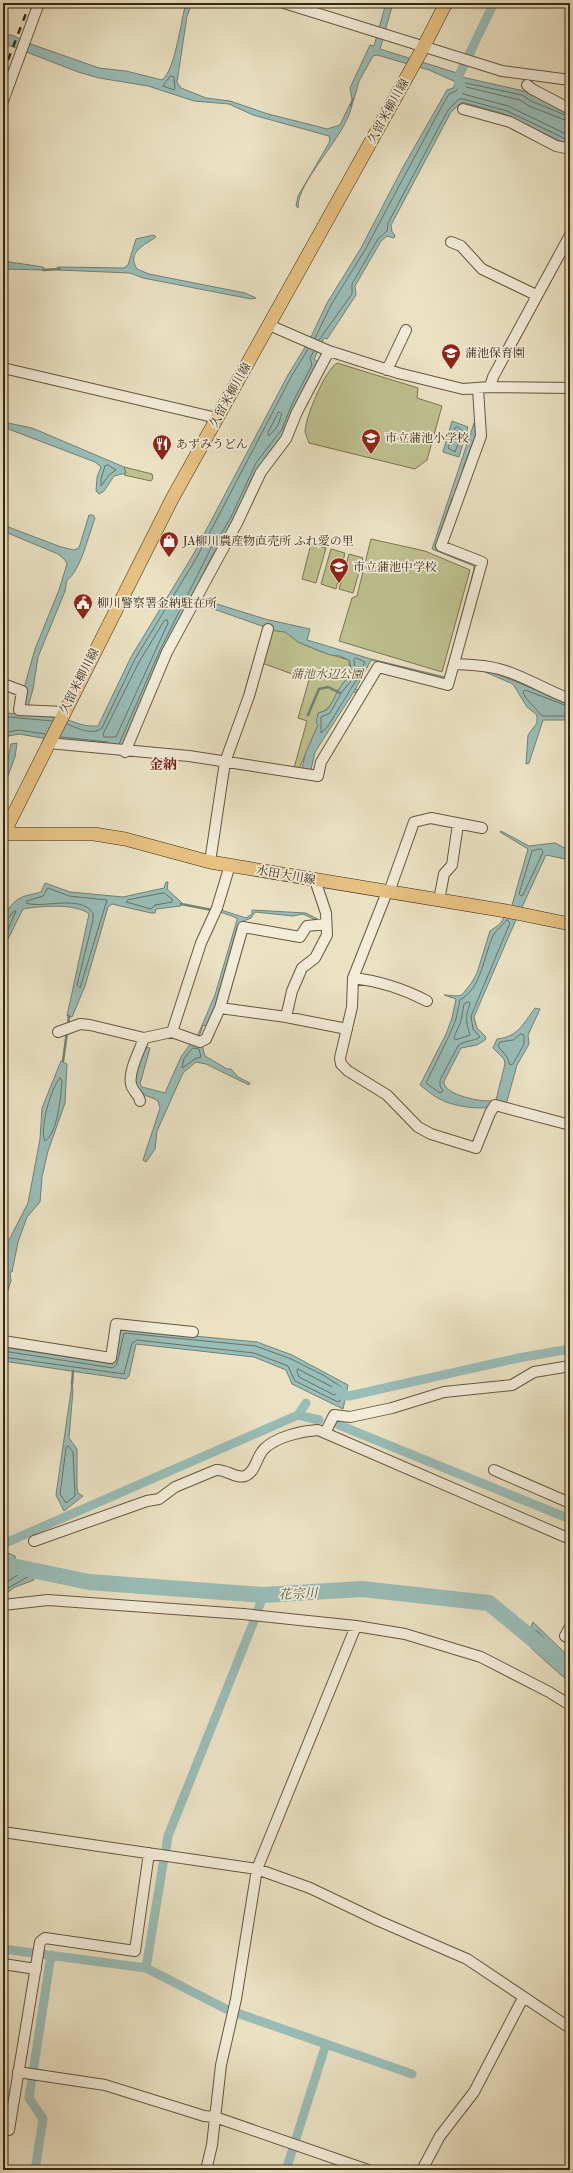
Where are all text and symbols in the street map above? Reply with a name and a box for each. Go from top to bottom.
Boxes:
street label: 久留米柳川線 [364,76,412,146]
school or university icon: 蒲池保育園 [440,342,462,370]
place label: 蒲池保育園 [465,346,525,360]
street label: 久留米柳川線 [206,360,254,430]
school or university icon: 市立蒲池小学校 [360,427,382,455]
place label: 市立蒲池小学校 [385,431,469,445]
restaurant icon: あずみうどん [151,433,173,461]
place label: あずみうどん [176,437,248,451]
shop icon: JA柳川農産物直売所 ふれ愛の里 [158,530,180,558]
place label: JA柳川農産物直売所 ふれ愛の里 [182,534,354,548]
school or university icon: 市立蒲池中学校 [328,556,350,584]
place label: 市立蒲池中学校 [353,560,437,574]
public building icon: 柳川警察署金納駐在所 [72,592,94,620]
place label: 柳川警察署金納駐在所 [97,596,217,610]
street label: 久留米柳川線 [56,646,102,716]
park label: 蒲池水辺公園 [291,667,365,681]
district label: 金納 [149,756,177,773]
street label: 水田大川線 [255,863,317,887]
water label: 花宗川 [278,1585,320,1602]

